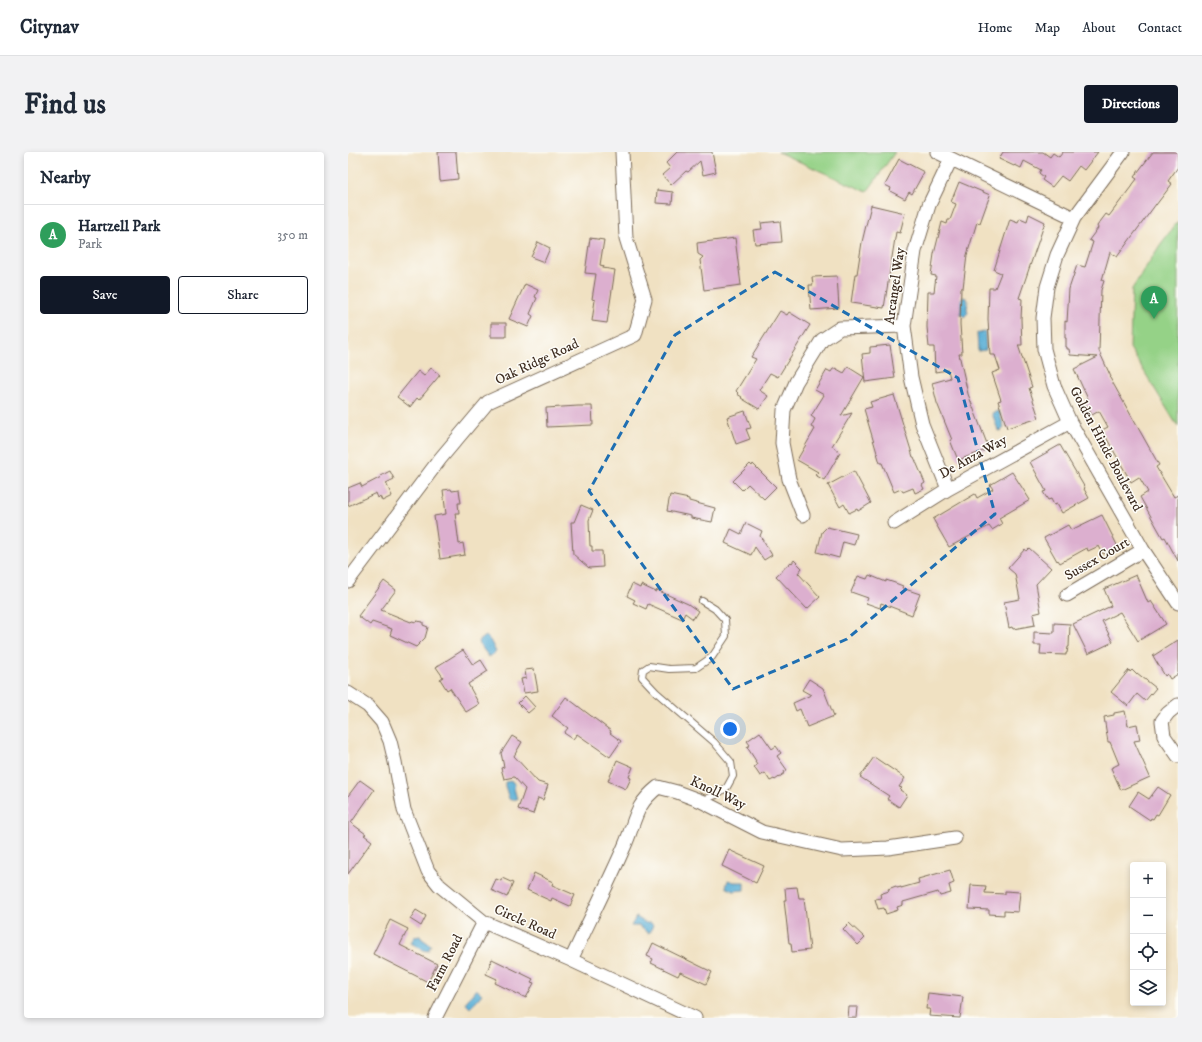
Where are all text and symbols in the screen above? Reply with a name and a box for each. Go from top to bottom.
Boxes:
text: Citynav [20,16,79,39]
text: Home [978,19,1012,37]
text: Map [1034,19,1060,37]
text: About [1082,19,1116,37]
text: Contact [1138,19,1182,37]
button: Directions [1084,85,1178,123]
text: Find us [24,87,106,122]
text: Nearby [40,167,90,189]
text: Hartzell Park [78,217,160,236]
text: A [49,227,57,243]
text: 350 m [277,227,308,243]
text: Park [78,236,102,252]
street label: Arcangel Way [881,246,909,326]
button: Save [40,276,170,314]
button: Share [178,276,308,314]
pin: A [1141,286,1167,319]
street label: Oak Ridge Road [492,335,582,389]
street label: Golden Hinde Boulevard [1065,383,1147,515]
street label: De Anza Way [936,431,1010,483]
street label: Sussex Court [1061,533,1133,585]
your location [720,719,740,739]
street label: Knoll Way [687,772,749,814]
map controls [1130,862,1166,1006]
button: + [1130,862,1166,898]
button: − [1130,898,1166,934]
street label: Circle Road [491,900,559,944]
street label: Farm Road [423,931,467,995]
button: locate [1130,934,1166,970]
button: layers [1130,970,1166,1006]

